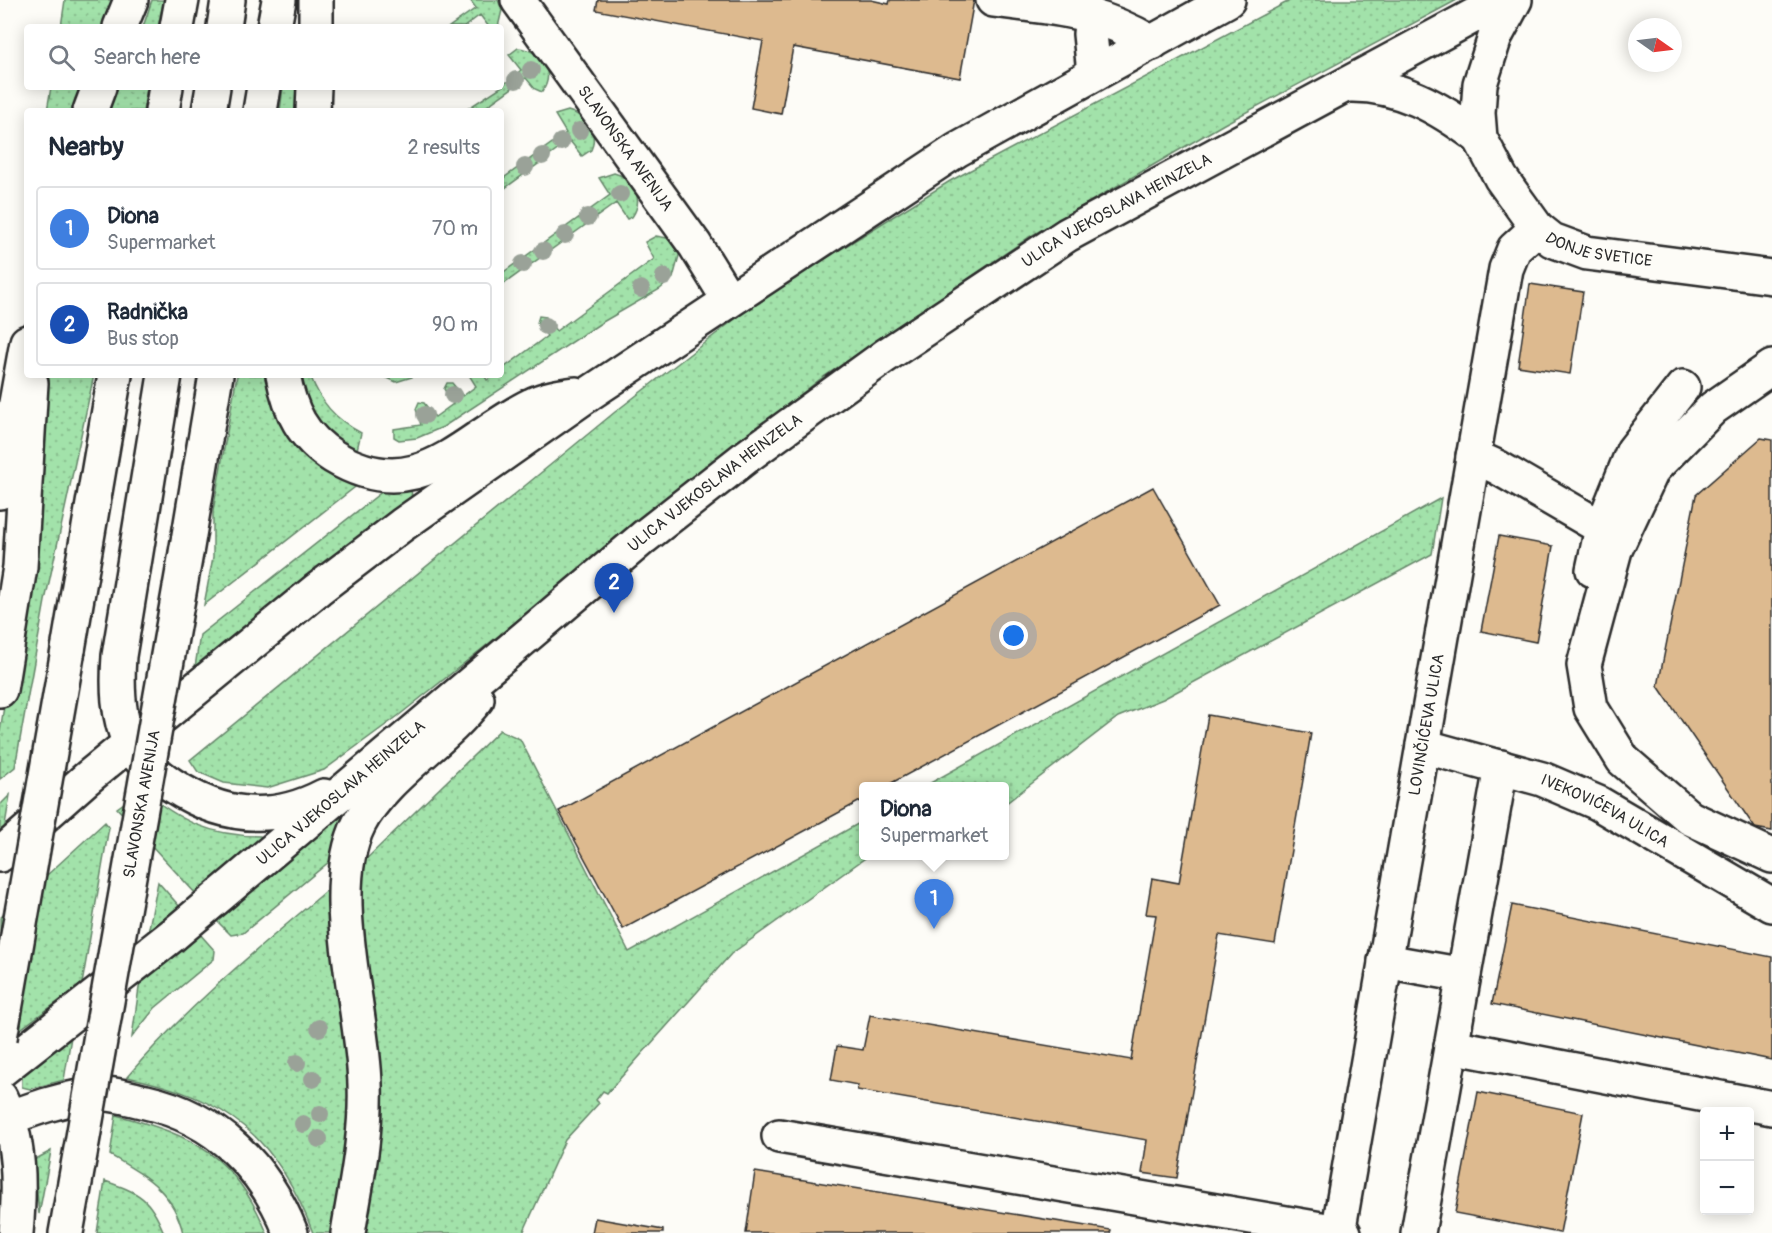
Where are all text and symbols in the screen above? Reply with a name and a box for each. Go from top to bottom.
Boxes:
north arrow [1628,18,1682,72]
search box [24,24,504,90]
icon: search [45,41,78,74]
text: Search here [93,43,200,71]
street label: SLAVONSKA AVENIJA [573,82,677,215]
text: Nearby [48,131,124,163]
text: 2 results [408,135,480,160]
street label: ULICA VJEKOSLAVA HEINZELA [1018,149,1215,272]
text: Diona [107,202,159,230]
text: 1 [66,216,73,241]
text: 70 m [432,216,478,241]
street label: DONJE SVETICE [1541,228,1654,271]
text: Supermarket [107,230,216,255]
text: Radnička [107,298,188,326]
text: 2 [64,312,75,337]
text: 90 m [432,312,478,337]
text: Bus stop [107,326,179,351]
street label: ULICA VJEKOSLAVA HEINZELA [624,410,806,556]
pin: 2 [594,564,634,613]
your location [999,621,1028,650]
street label: LOVINČIĆEVA ULICA [1404,652,1449,797]
street label: ULICA VJEKOSLAVA HEINZELA [252,716,429,870]
street label: SLAVONSKA AVENIJA [119,728,165,880]
street label: IVEKOVIĆEVA ULICA [1538,770,1672,852]
popup [859,782,1009,860]
text: Diona [880,795,932,823]
text: Supermarket [880,823,988,848]
pin: 1 [914,880,954,929]
map controls [1700,1107,1754,1215]
button: + [1700,1107,1754,1161]
button: − [1700,1161,1754,1215]

